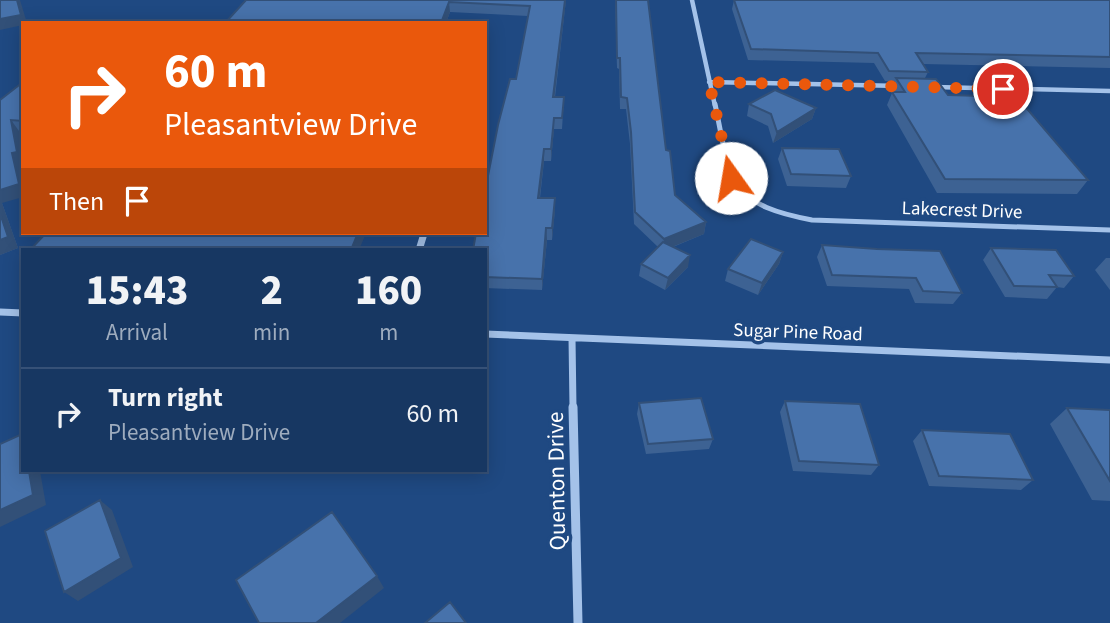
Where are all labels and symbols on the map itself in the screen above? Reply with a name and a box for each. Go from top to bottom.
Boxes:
pin [973,59,1033,119]
position arrow [694,141,768,215]
street label: Lakecrest Drive [901,195,1023,226]
street label: Sugar Pine Road [733,317,863,348]
street label: Quenton Drive [539,411,574,551]

